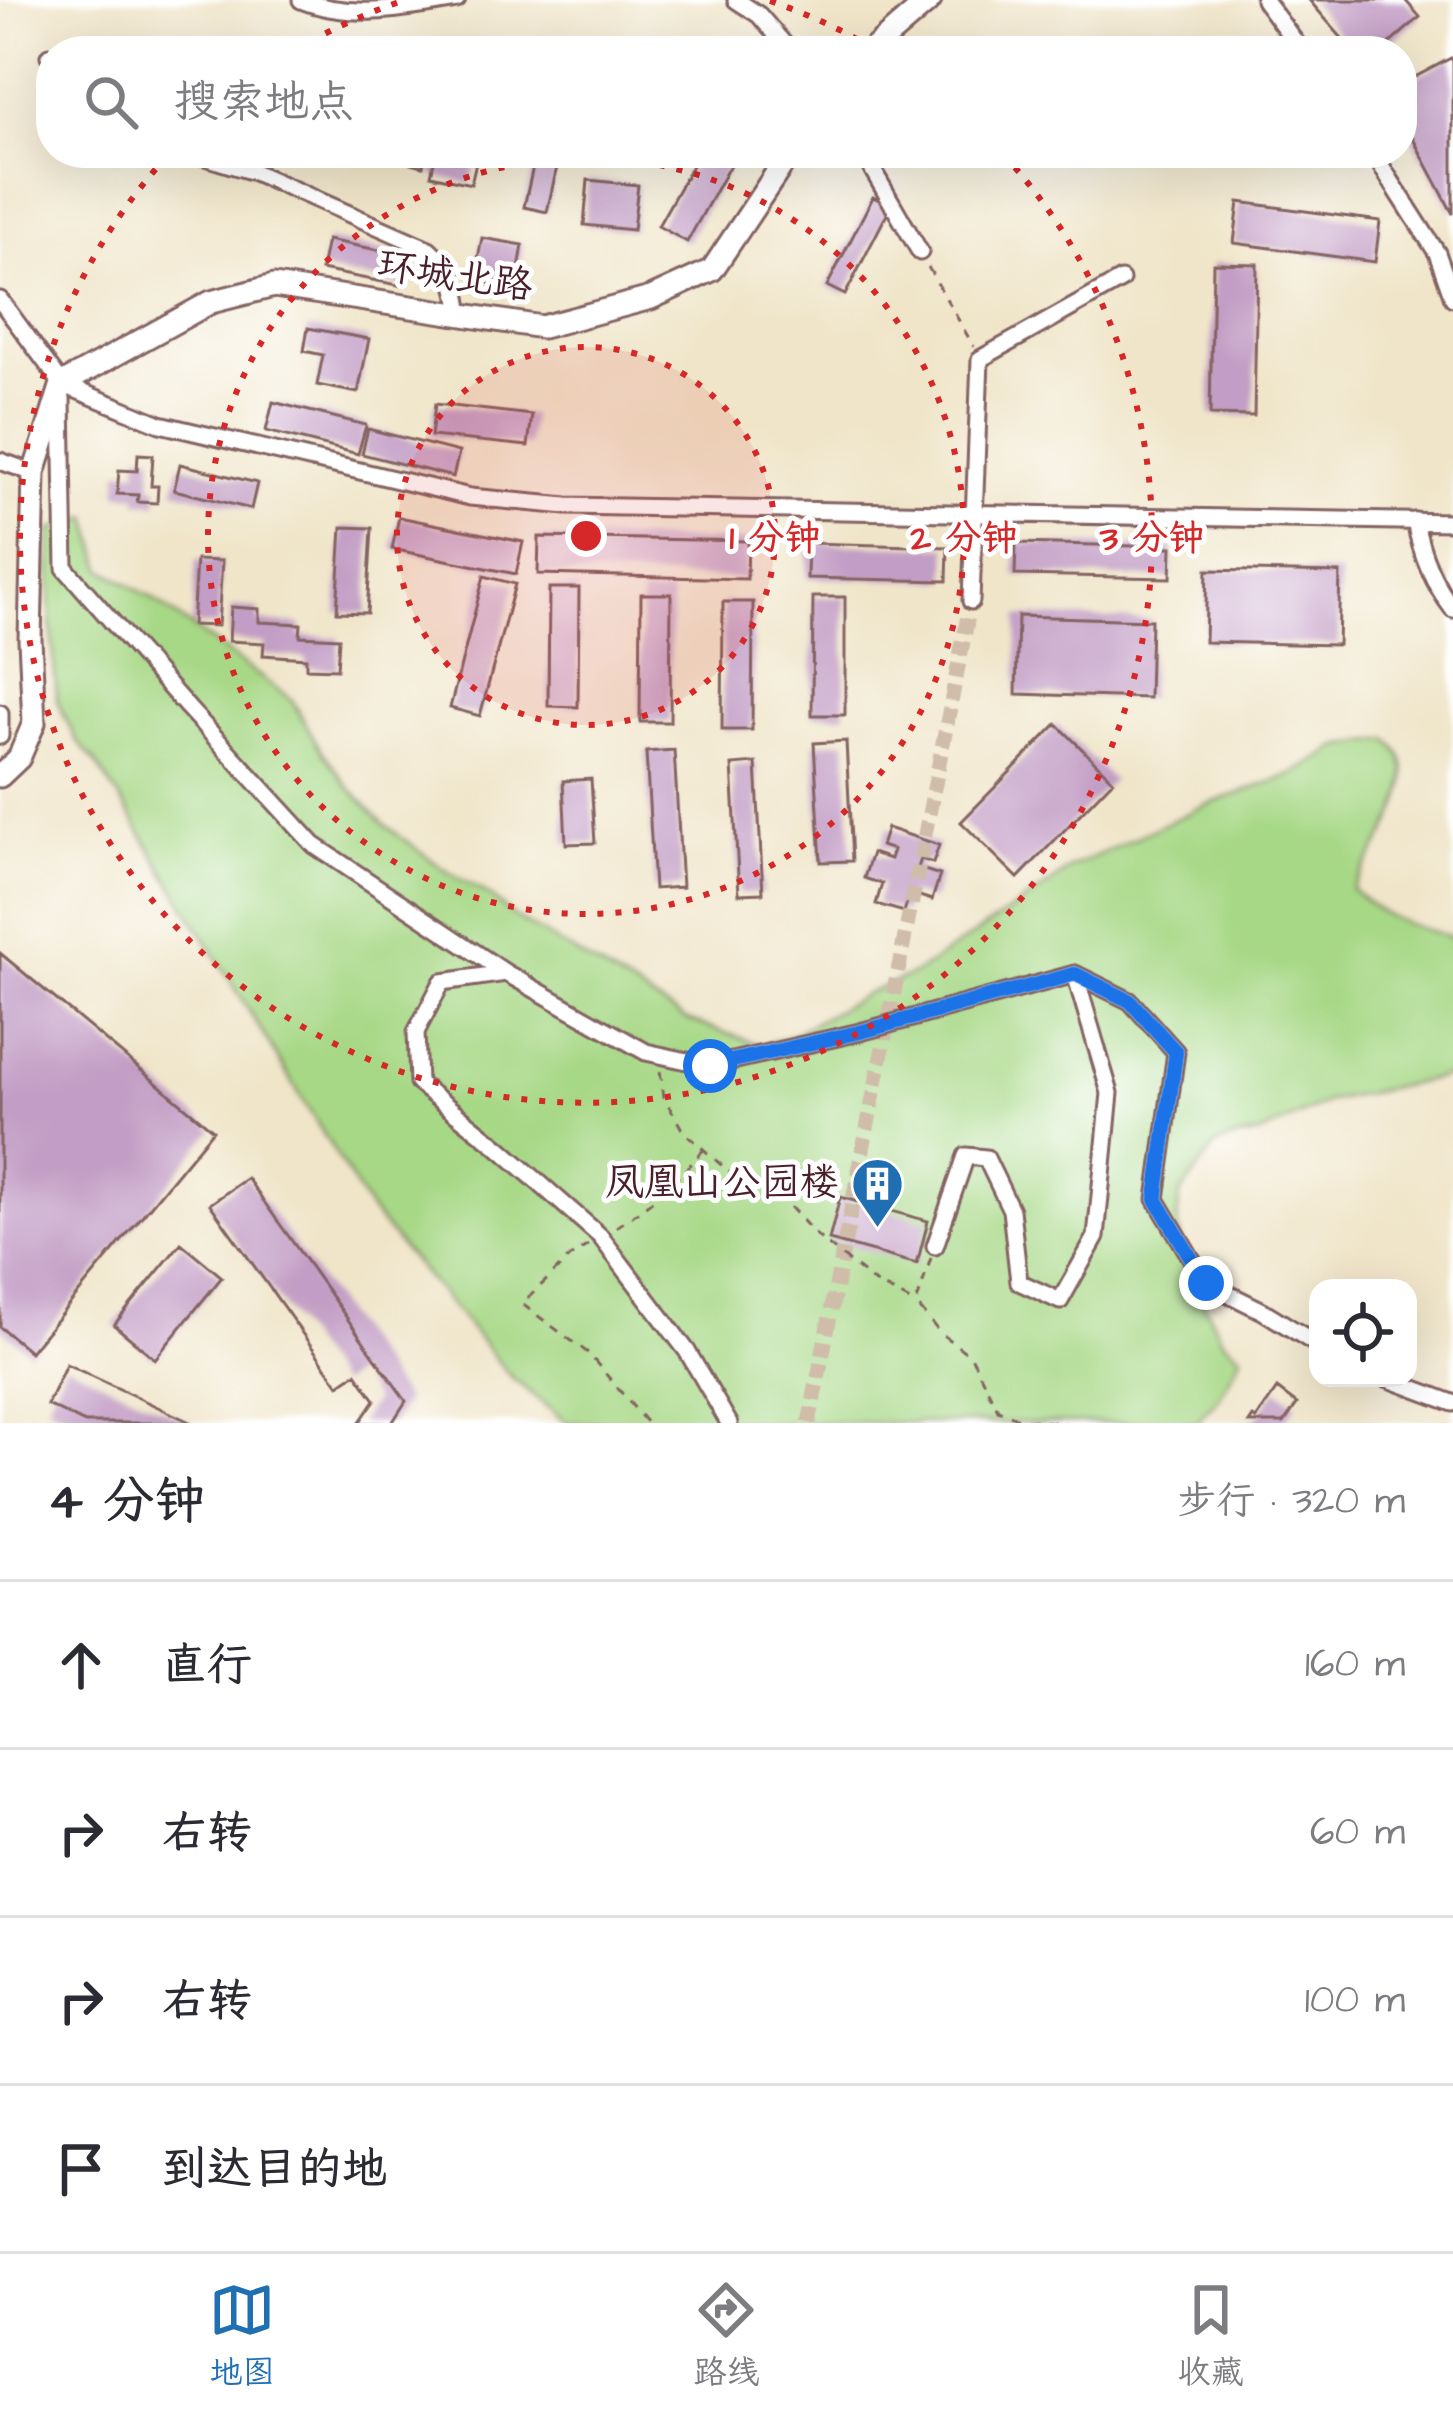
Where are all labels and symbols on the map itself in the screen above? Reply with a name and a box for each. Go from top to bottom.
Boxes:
street label: 环城北路 [374,239,536,315]
text: 1 分钟 [729,513,821,564]
text: 2 分钟 [909,513,1018,564]
text: 3 分钟 [1099,513,1204,564]
centre of rings [565,515,607,557]
route start [683,1039,737,1093]
building icon: 凤凰山公园楼 [850,1156,906,1230]
place label: 凤凰山公园楼 [605,1157,839,1211]
route end [1179,1256,1233,1310]

